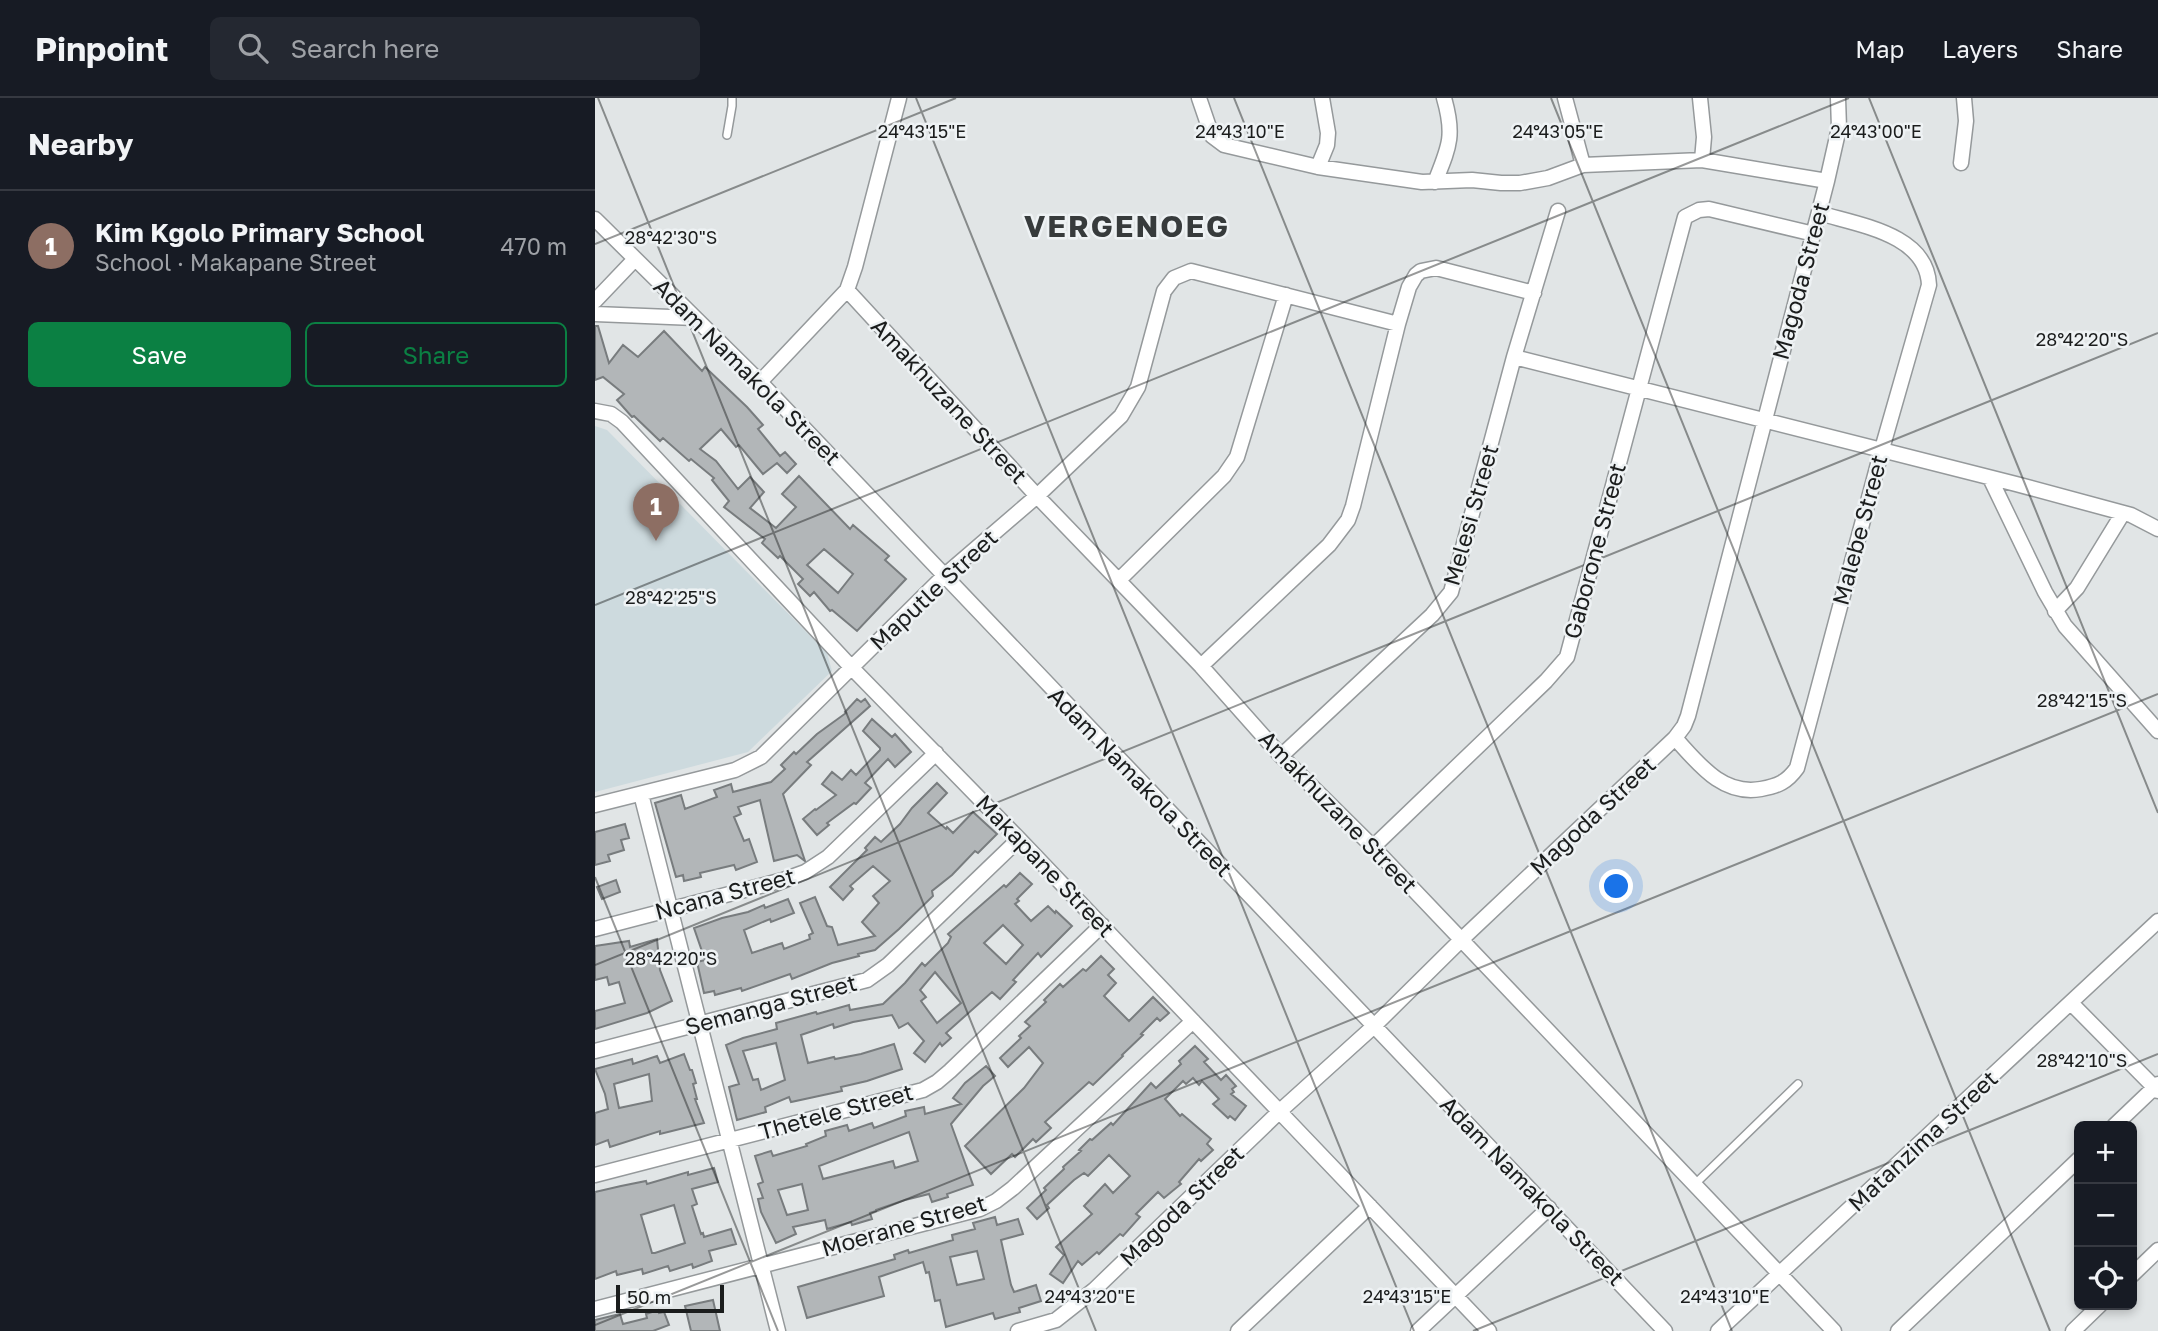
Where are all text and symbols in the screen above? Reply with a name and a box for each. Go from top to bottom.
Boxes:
search box [210,17,700,80]
text: Pinpoint [35,29,168,68]
icon: search [234,29,272,67]
text: Search here [290,33,439,64]
text: Map [1855,34,1904,63]
text: Layers [1942,34,2018,63]
text: Share [2056,34,2123,63]
text: 24°43'15"E [878,120,966,142]
text: 24°43'10"E [1195,120,1285,142]
text: 24°43'05"E [1513,120,1604,142]
text: 24°43'00"E [1830,120,1922,142]
text: Nearby [28,126,133,162]
street label: Magoda Street [1766,199,1834,362]
district label: VERGENOEG [1024,208,1230,244]
text: Kim Kgolo Primary School [95,217,424,248]
text: 28°42'30"S [625,226,717,248]
text: 1 [45,232,57,260]
text: 470 m [500,232,567,260]
text: School · Makapane Street [95,248,377,276]
street label: Adam Namakola Street [648,272,847,471]
street label: Amakhuzane Street [866,312,1034,489]
button: Save [28,322,291,387]
button: Share [305,322,567,387]
text: 28°42'20"S [2036,328,2128,350]
street label: Melesi Street [1436,441,1504,589]
street label: Malebe Street [1826,451,1893,608]
street label: Gaborone Street [1557,460,1631,642]
pin: 1 [633,483,679,541]
street label: Maputle Street [864,523,1003,656]
text: 28°42'25"S [625,586,717,608]
street label: Adam Namakola Street [1043,681,1239,882]
text: 28°42'15"S [2037,689,2127,711]
street label: Amakhuzane Street [1254,724,1424,899]
street label: Magoda Street [1524,750,1661,881]
street label: Makapane Street [971,788,1121,942]
street label: Ncana Street [652,861,798,925]
your location [1599,869,1633,903]
text: 28°42'20"S [625,947,717,969]
street label: Semanga Street [682,968,860,1040]
text: 28°42'10"S [2037,1049,2127,1071]
street label: Matanzima Street [1842,1064,2003,1217]
street label: Thetele Street [756,1077,916,1145]
street label: Adam Namakola Street [1435,1090,1631,1291]
map controls [2074,1121,2137,1310]
button: + [2074,1121,2137,1184]
street label: Magoda Street [1113,1139,1249,1272]
button: − [2074,1184,2137,1247]
street label: Moerane Street [818,1188,989,1262]
button: locate [2074,1247,2137,1310]
scale bar [616,1282,725,1314]
text: 50 m [627,1285,671,1308]
text: 24°43'20"E [1045,1285,1136,1307]
text: 24°43'15"E [1363,1285,1451,1307]
text: 24°43'10"E [1680,1285,1770,1307]

